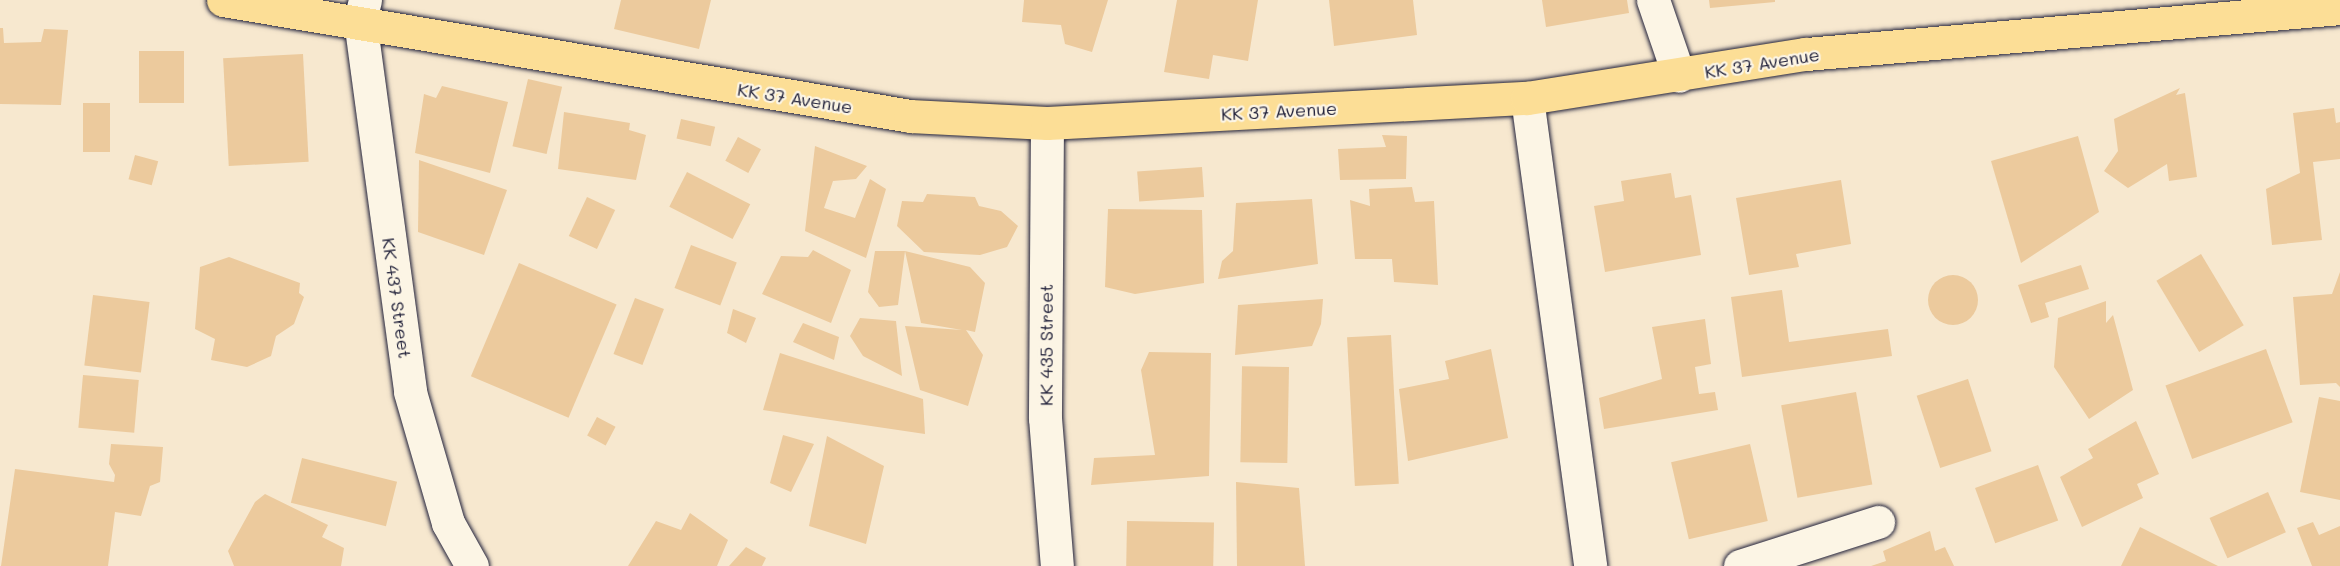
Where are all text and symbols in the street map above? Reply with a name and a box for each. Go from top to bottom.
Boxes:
street label: KK 37 Avenue [1703,43,1821,83]
street label: KK 37 Avenue [736,78,854,118]
street label: KK 37 Avenue [1220,97,1338,125]
street label: KK 437 Street [378,236,416,360]
street label: KK 435 Street [1035,284,1057,406]

